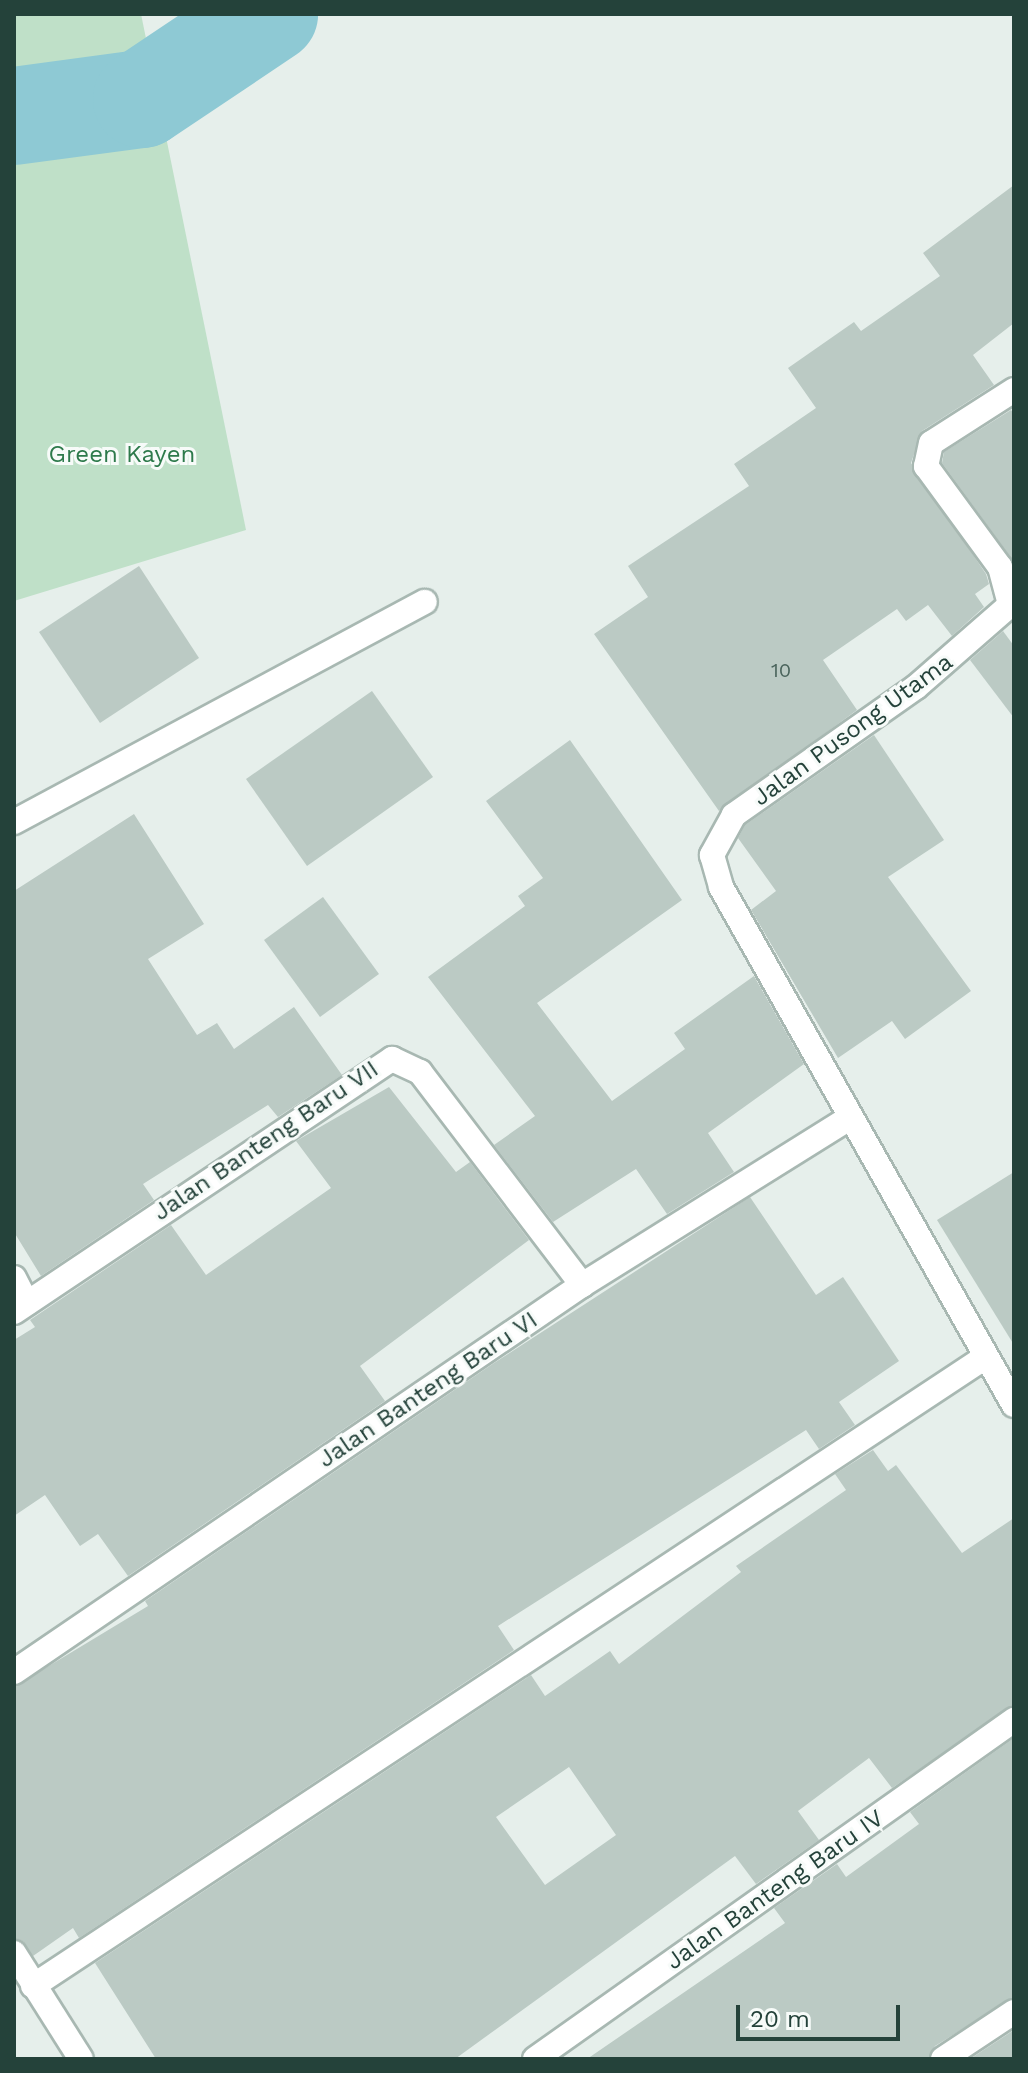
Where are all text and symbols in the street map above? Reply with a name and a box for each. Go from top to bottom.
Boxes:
park label: Green Kayen [49,441,195,469]
street label: Jalan Pusong Utama [747,648,959,812]
house number: 10 [771,658,791,682]
street label: Jalan Banteng Baru VII [148,1055,384,1227]
street label: Jalan Banteng Baru VI [313,1306,543,1474]
street label: Jalan Banteng Baru IV [661,1804,889,1976]
scale bar [740,1989,904,2039]
text: 20 m [750,2005,810,2033]

